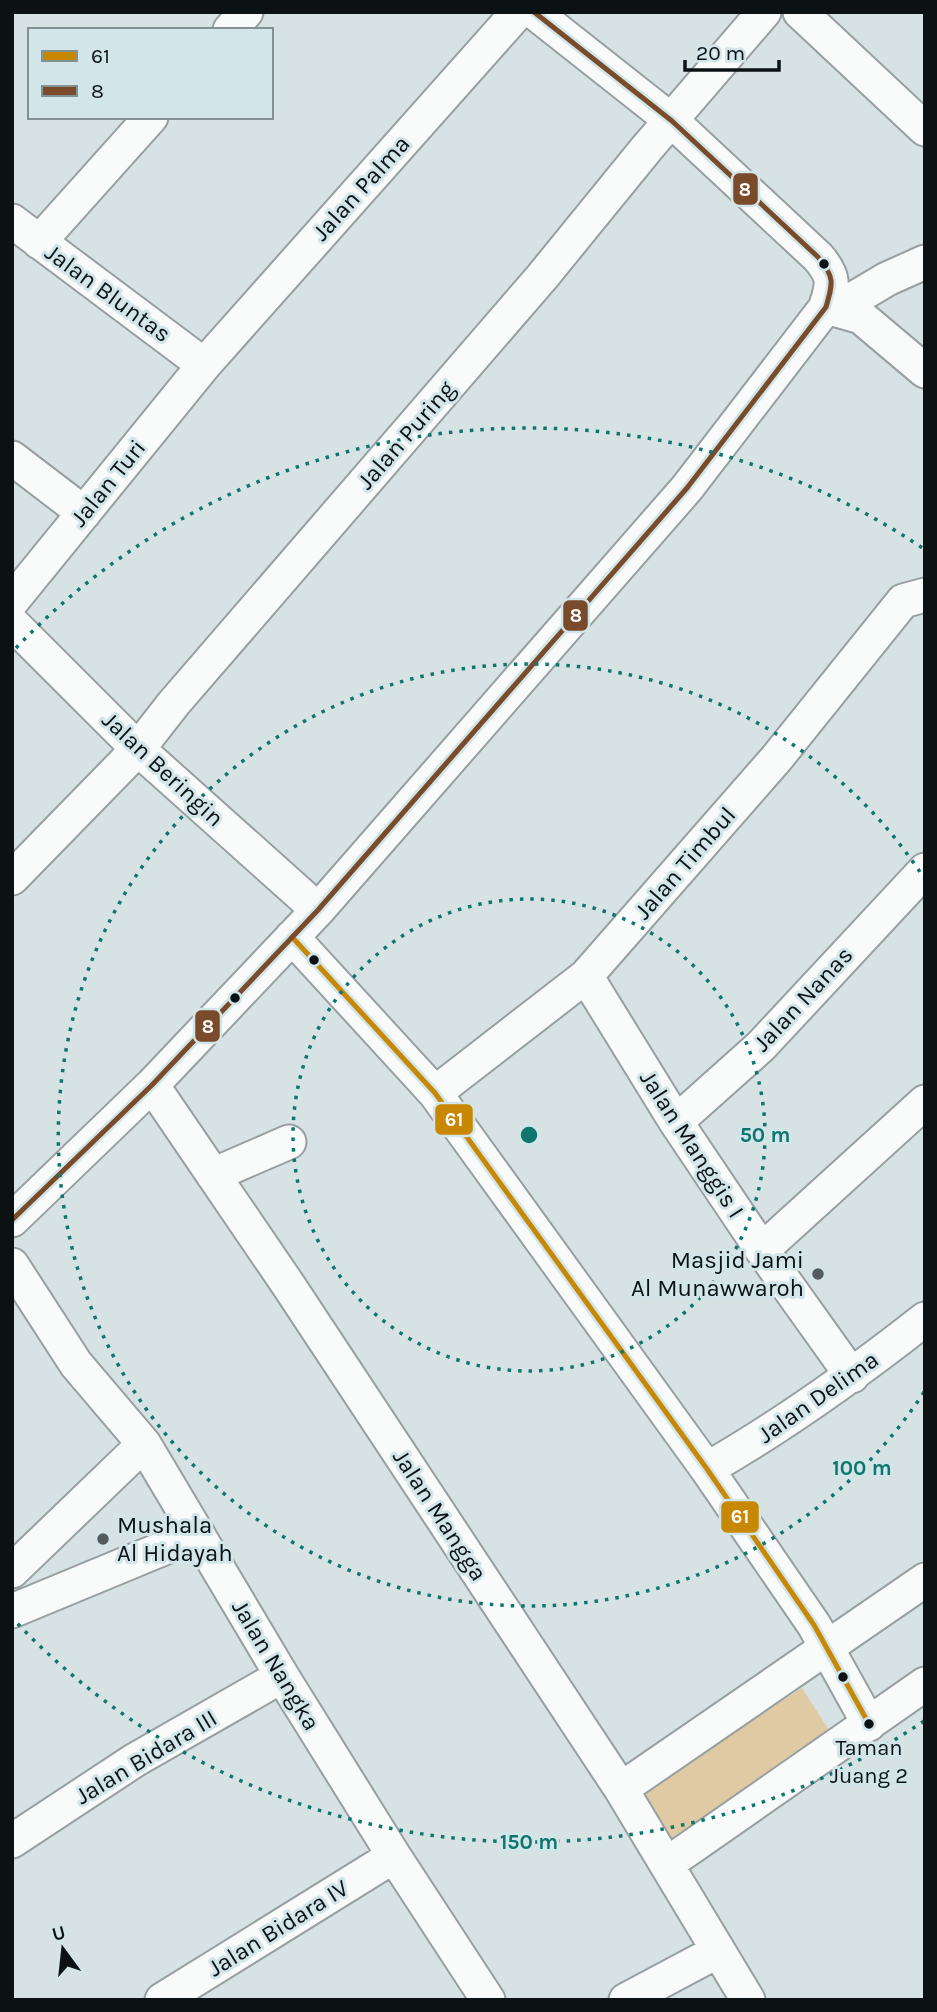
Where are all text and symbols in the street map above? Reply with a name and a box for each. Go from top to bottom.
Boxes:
legend [28,28,273,119]
scale bar [685,28,780,72]
text: 20 m [696,41,745,65]
text: 61 [91,44,110,68]
text: 8 [91,79,104,103]
street label: Jalan Palma [306,130,416,246]
line badge: 8 [732,172,759,206]
text: 8 [739,179,751,201]
street label: Jalan Bluntas [40,238,176,348]
unlabelled marker [817,257,831,271]
street label: Jalan Puring [351,375,461,495]
street label: Jalan Turi [64,434,152,532]
line badge: 8 [562,599,589,632]
text: 8 [570,605,582,627]
street label: Jalan Beringin [96,706,230,832]
street label: Jalan Timbul [628,801,742,925]
street label: Jalan Nanas [747,941,859,1057]
unlabelled marker [307,953,321,967]
unlabelled marker [228,991,242,1005]
line badge: 8 [194,1009,221,1043]
text: 8 [202,1016,214,1038]
street label: Jalan Manggis I [634,1065,750,1223]
line badge: 61 [434,1103,474,1136]
text: 61 [445,1109,463,1131]
centre of rings [517,1123,541,1147]
text: 50 m [740,1123,790,1147]
place label: Masjid Jami Al Munawwaroh [631,1246,804,1302]
marker: Masjid Jami Al Munawwaroh [810,1266,826,1282]
street label: Jalan Delima [752,1345,884,1449]
street label: Jalan Mangga [387,1444,493,1586]
text: 100 m [832,1456,892,1480]
line badge: 61 [720,1500,760,1534]
text: 61 [731,1506,749,1528]
place label: Mushala Al Hidayah [117,1511,233,1567]
marker: Mushala Al Hidayah [95,1531,111,1547]
street label: Jalan Nangka [226,1595,326,1735]
unlabelled marker [836,1670,850,1684]
street label: Jalan Bidara III [70,1704,222,1810]
marker: Taman Juang 2 [862,1717,876,1731]
place label: Taman Juang 2 [830,1735,908,1789]
text: 150 m [500,1830,558,1854]
street label: Jalan Bidara IV [203,1873,354,1982]
north arrow [28,1914,98,1984]
text: U [50,1921,68,1946]

